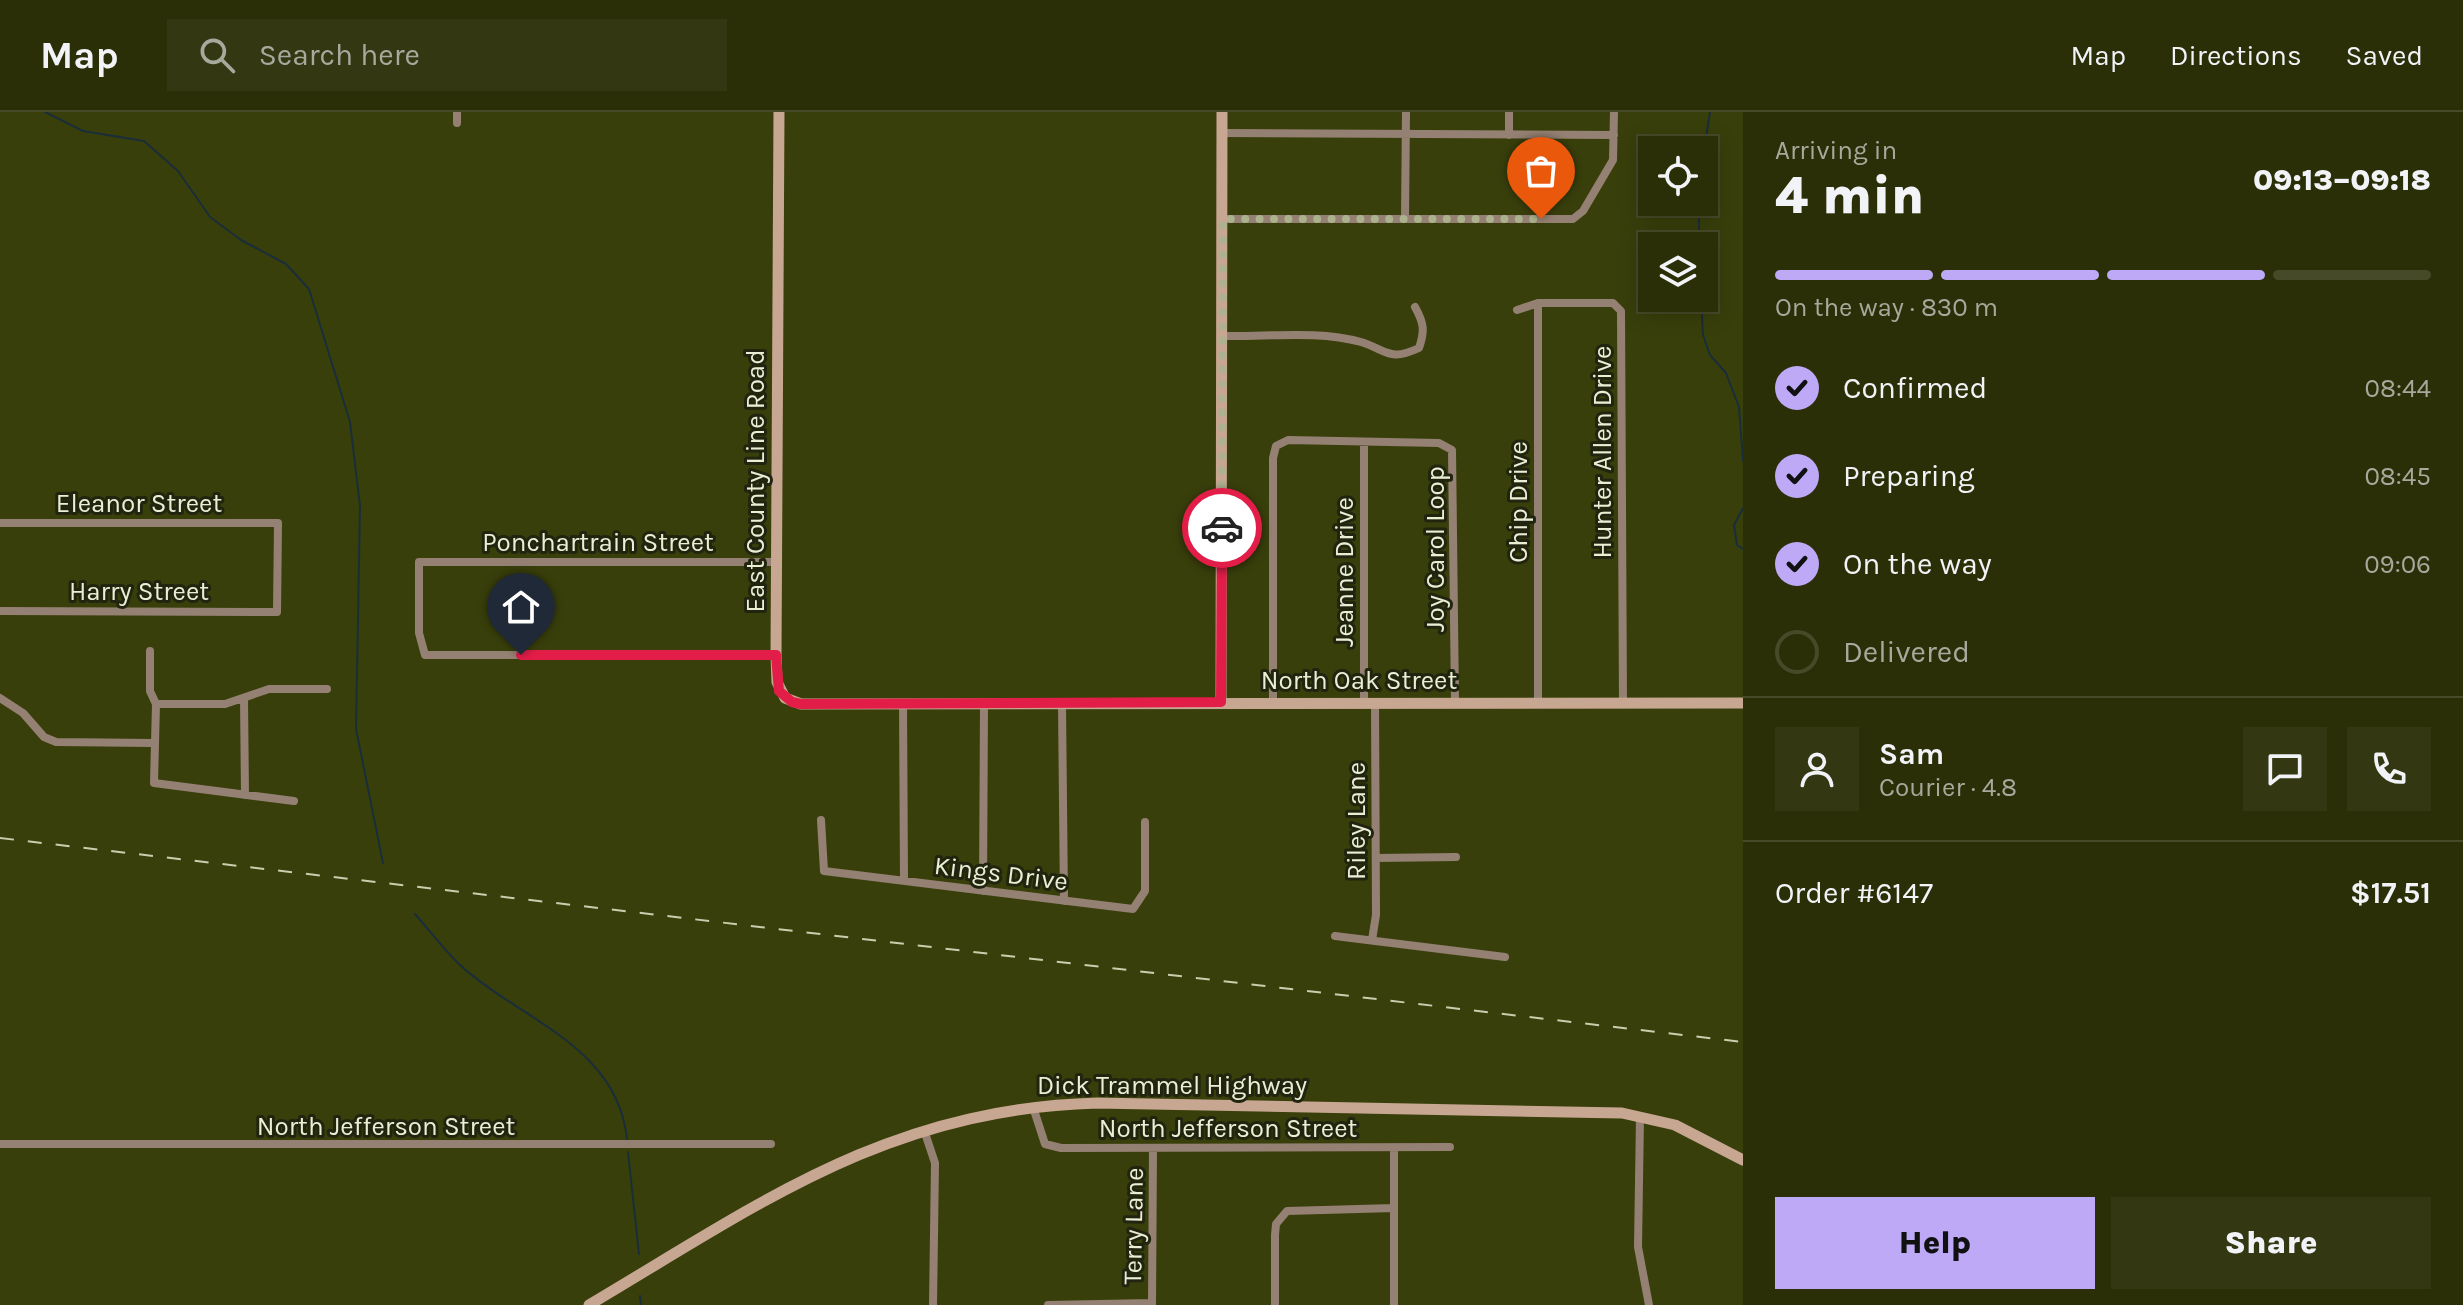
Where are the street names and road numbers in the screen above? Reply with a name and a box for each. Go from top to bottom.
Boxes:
street label: Hunter Allen Drive [1587,346,1618,558]
street label: East County Line Road [740,349,771,613]
street label: Chip Drive [1503,441,1534,563]
street label: Joy Carol Loop [1420,466,1451,632]
street label: Eleanor Street [56,488,222,519]
street label: Jeanne Drive [1329,497,1360,647]
street label: Ponchartrain Street [482,527,714,558]
street label: Harry Street [69,576,209,607]
street label: North Oak Street [1261,665,1457,696]
street label: Riley Lane [1341,762,1372,880]
street label: Kings Drive [932,850,1070,897]
street label: Dick Trammel Highway [1037,1070,1307,1101]
street label: North Jefferson Street [257,1111,515,1142]
street label: North Jefferson Street [1099,1113,1357,1144]
street label: Terry Lane [1117,1167,1150,1285]

